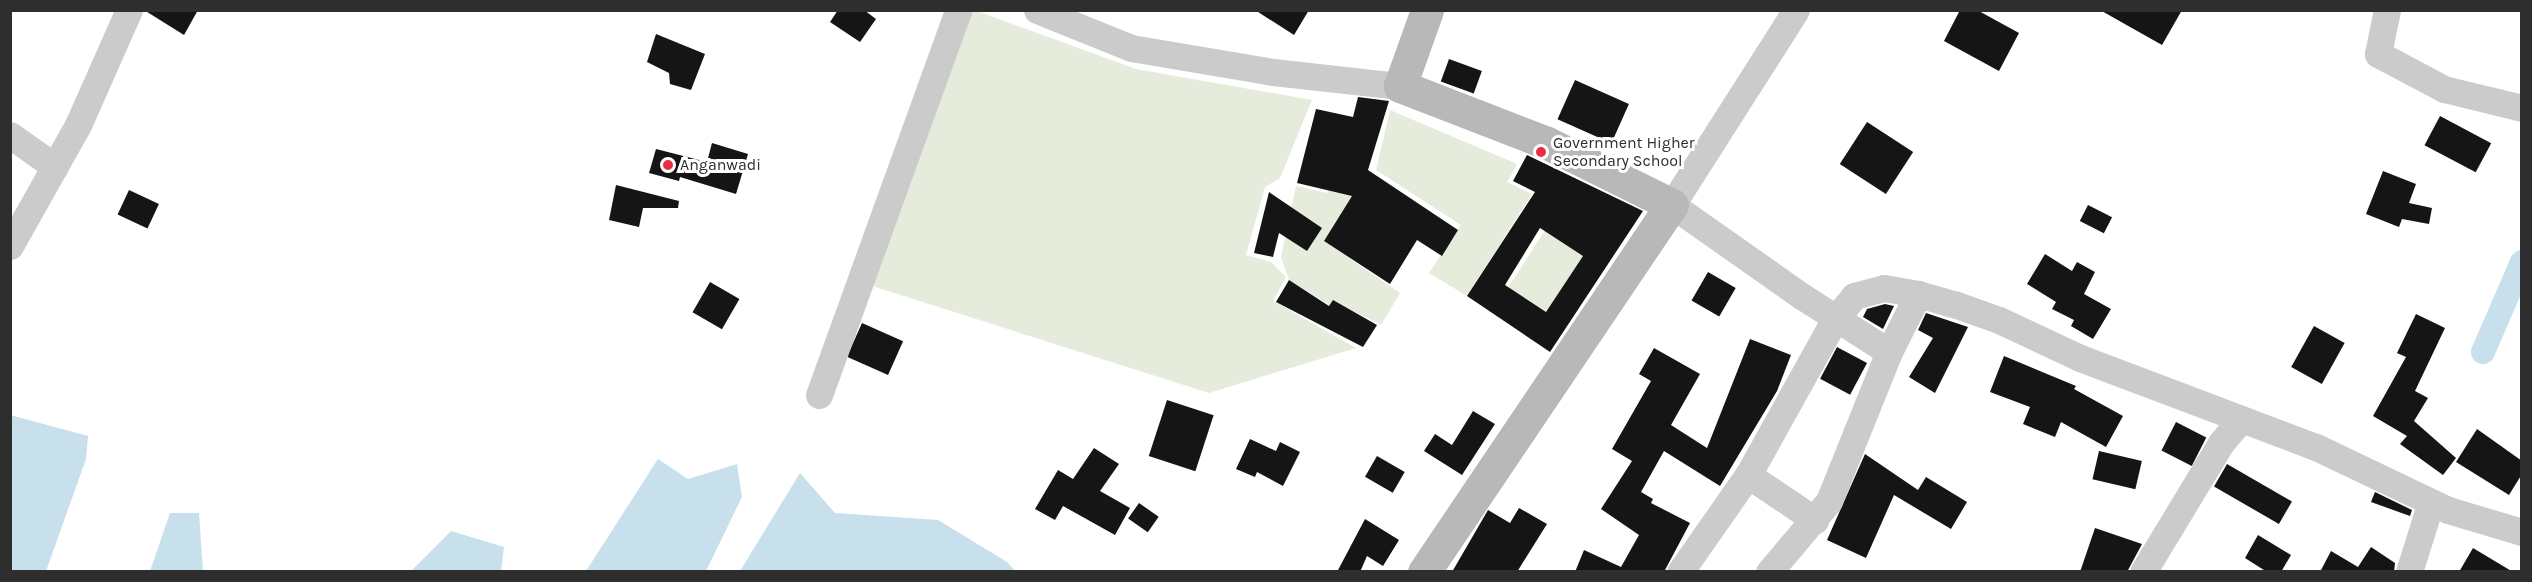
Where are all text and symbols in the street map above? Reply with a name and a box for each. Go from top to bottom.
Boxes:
place label: Government Higher Secondary School [1553,133,1695,171]
marker: Government Higher Secondary School [1534,145,1548,159]
place label: Anganwadi [680,155,761,175]
marker: Anganwadi [661,158,675,172]

